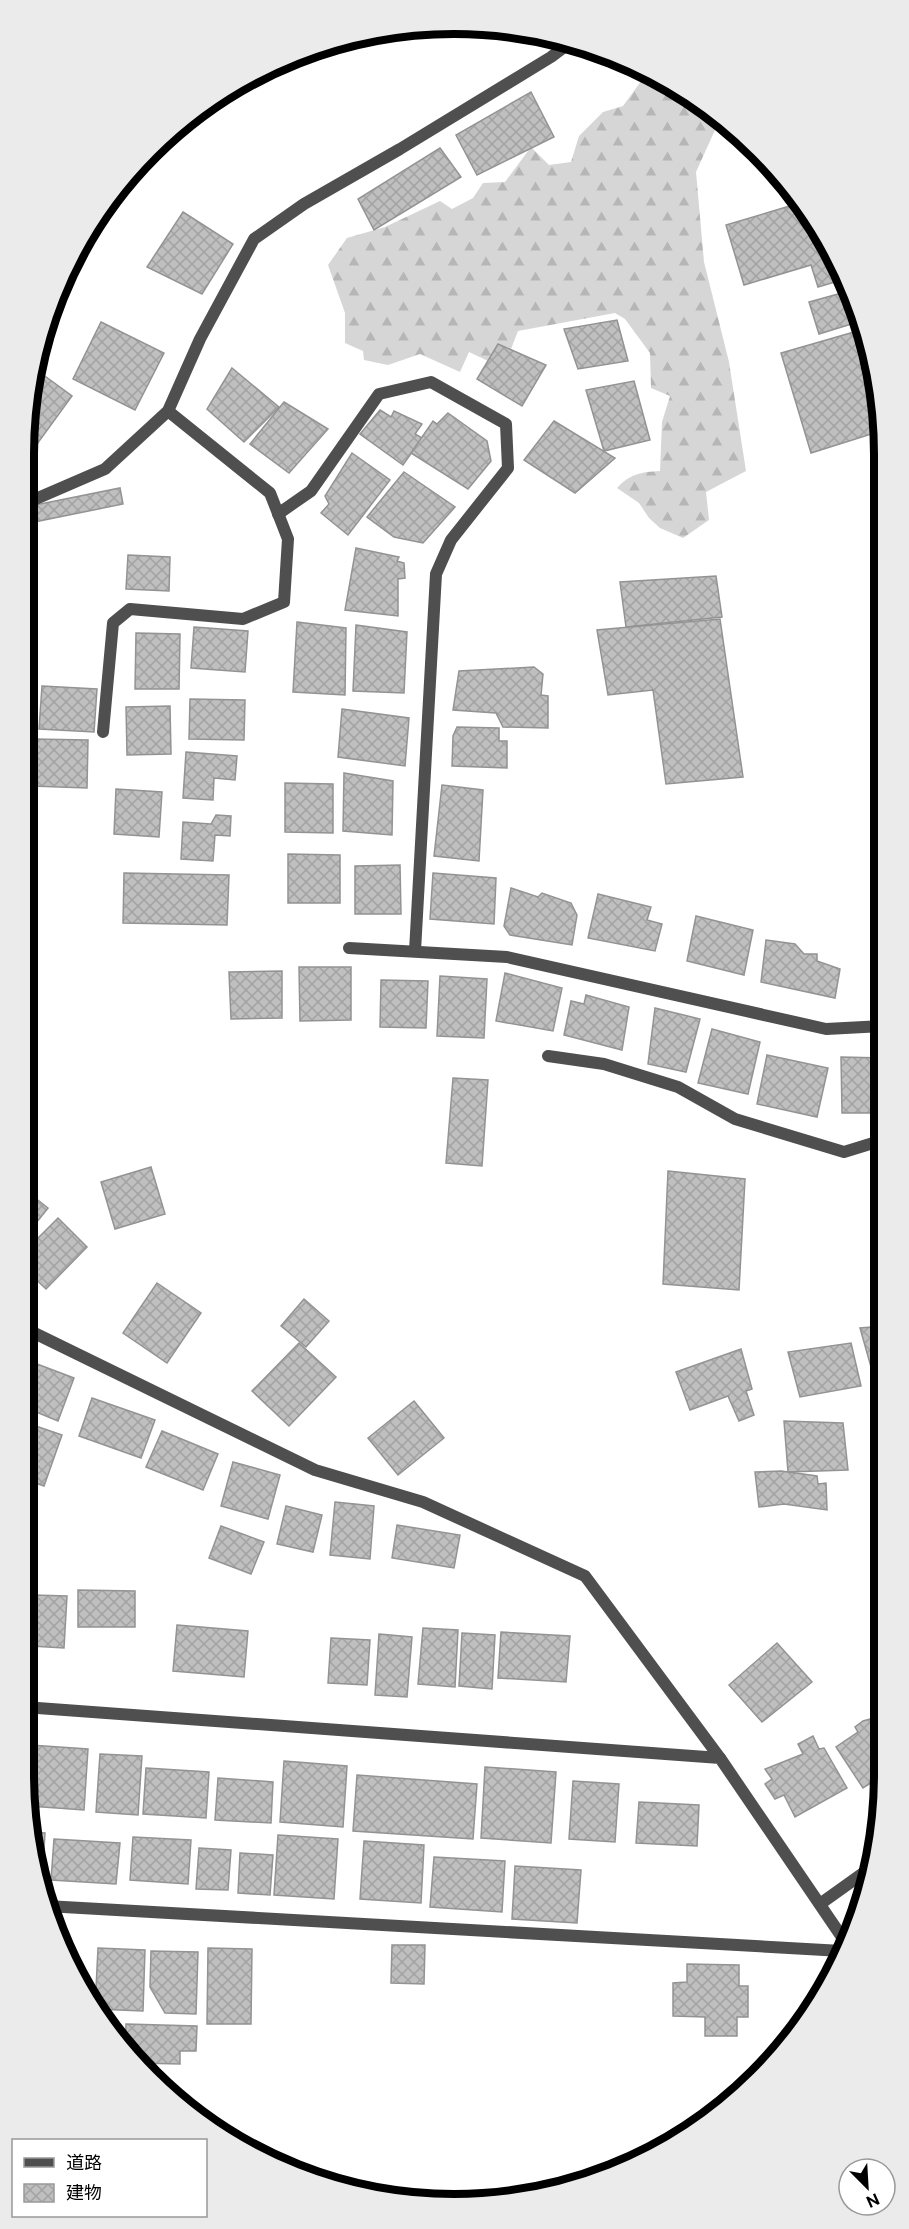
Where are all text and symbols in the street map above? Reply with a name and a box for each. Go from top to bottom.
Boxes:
legend [12,2139,207,2217]
text: 道路 [66,2152,102,2173]
north arrow [837,2157,897,2217]
text: 建物 [66,2182,102,2203]
text: N [863,2189,882,2211]

